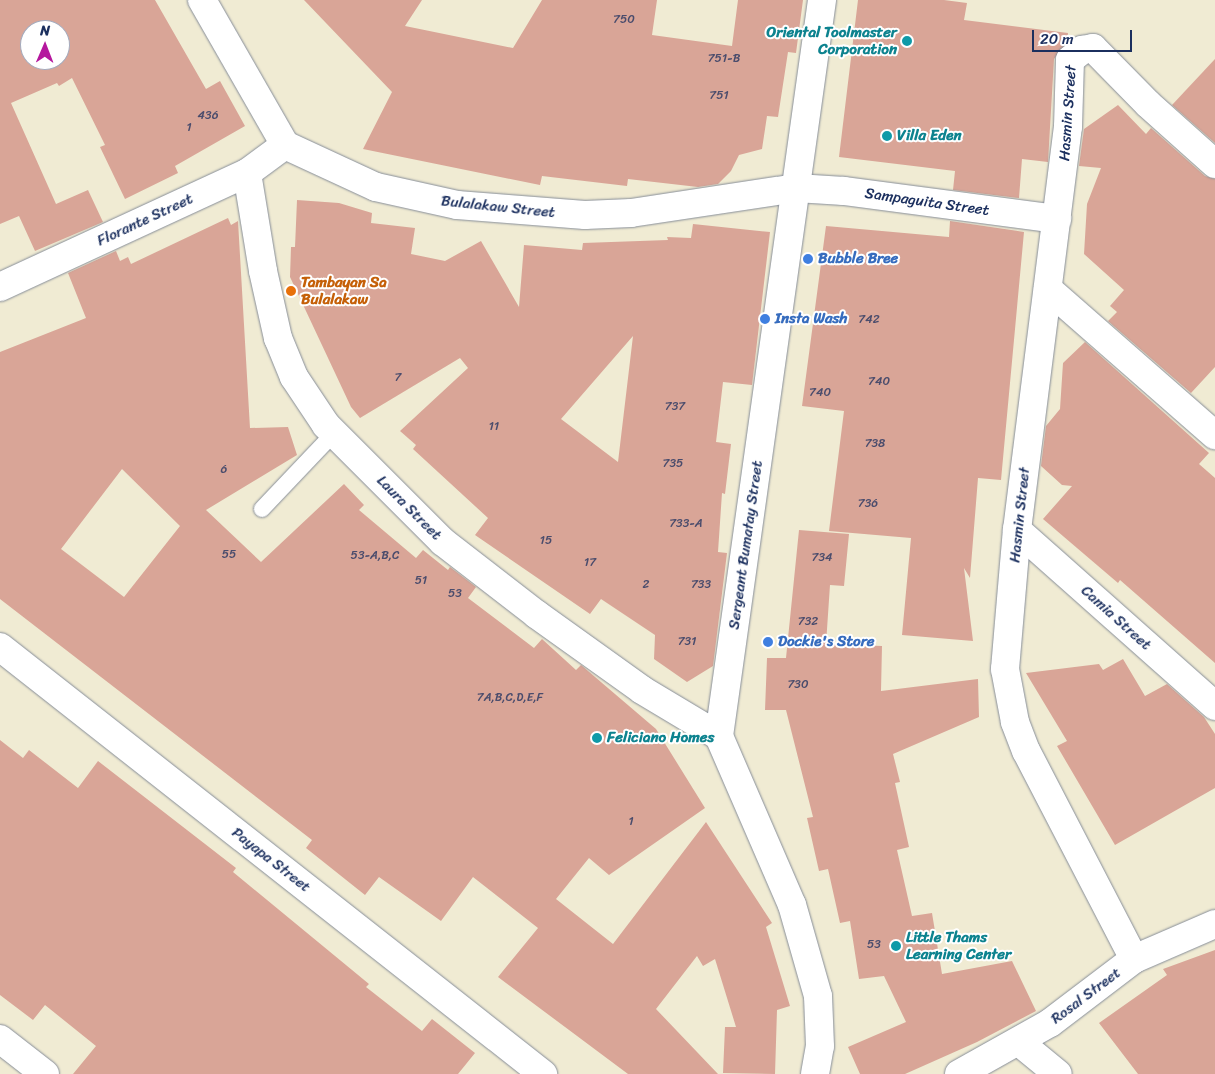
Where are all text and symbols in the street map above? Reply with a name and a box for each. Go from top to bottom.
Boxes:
house number: 750 [613,13,635,27]
text: N [40,18,50,43]
north arrow [20,20,70,70]
scale bar [1035,20,1135,52]
place label: Oriental Toolmaster Corporation [767,23,897,58]
text: 20 m [1040,26,1074,52]
marker: Oriental Toolmaster Corporation [901,35,913,47]
house number: 751-B [708,52,740,66]
street label: Hasmin Street [1056,64,1080,162]
house number: 751 [709,89,729,103]
house number: 436 [198,109,218,123]
house number: 1 [186,121,192,135]
place label: Villa Eden [897,127,962,145]
marker: Villa Eden [881,130,893,142]
street label: Sampaguita Street [864,184,990,220]
street label: Florante Street [94,190,196,250]
street label: Bulalakaw Street [440,192,556,222]
place label: Bubble Bree [818,250,899,268]
marker: Bubble Bree [802,253,814,265]
place label: Tambayan Sa Bulalakaw [301,273,387,308]
marker: Tambayan Sa Bulalakaw [285,285,297,297]
place label: Insta Wash [775,310,847,328]
marker: Insta Wash [759,313,771,325]
house number: 742 [858,313,880,327]
house number: 7 [395,371,401,385]
house number: 740 [868,375,890,389]
house number: 740 [809,386,831,400]
house number: 737 [665,400,685,414]
house number: 11 [489,420,499,434]
house number: 738 [865,437,885,451]
house number: 735 [663,457,683,471]
street label: Sergeant Bumatay Street [725,459,767,631]
house number: 6 [221,463,227,477]
street label: Hasmin Street [1006,466,1034,564]
street label: Laura Street [373,472,445,544]
house number: 736 [858,497,878,511]
house number: 733-A [669,517,703,531]
house number: 15 [540,534,552,548]
house number: 55 [222,548,236,562]
house number: 53-A,B,C [351,549,399,563]
house number: 734 [812,551,832,565]
house number: 17 [584,556,596,570]
house number: 51 [415,574,427,588]
house number: 2 [643,578,649,592]
house number: 733 [691,578,711,592]
street label: Camia Street [1077,582,1155,654]
house number: 53 [448,587,462,601]
house number: 732 [798,615,818,629]
place label: Dockie's Store [778,633,875,651]
house number: 731 [678,635,696,649]
marker: Dockie's Store [762,636,774,648]
house number: 730 [787,678,809,692]
house number: 7A,B,C,D,E,F [477,691,543,705]
place label: Feliciano Homes [607,729,714,747]
marker: Feliciano Homes [591,732,603,744]
house number: 1 [628,815,634,829]
street label: Payapa Street [228,824,314,896]
place label: Little Thams Learning Center [906,928,1012,963]
house number: 53 [867,938,881,952]
marker: Little Thams Learning Center [890,940,902,952]
street label: Rosal Street [1047,964,1125,1028]

